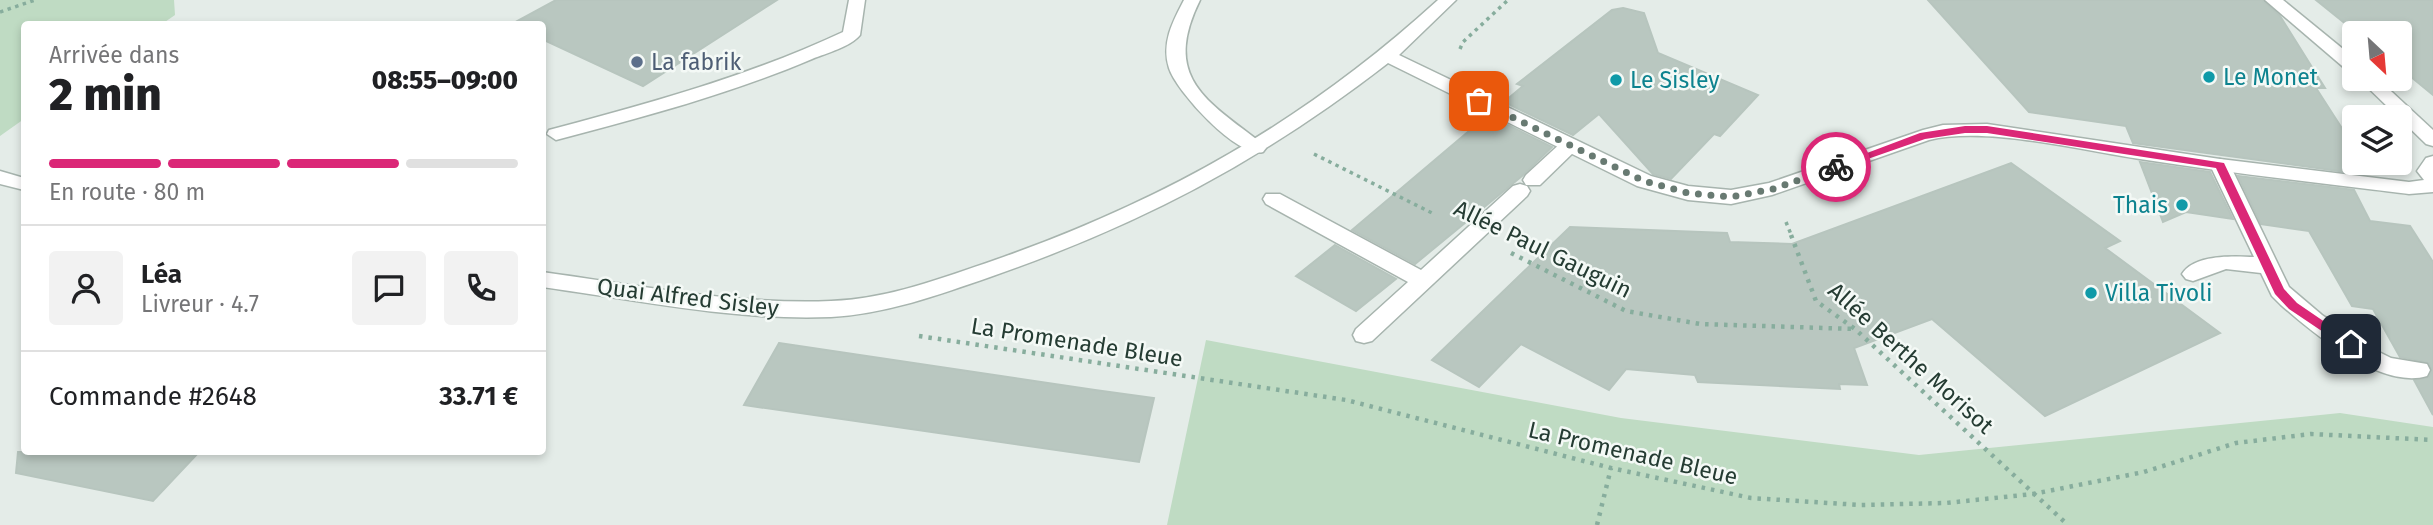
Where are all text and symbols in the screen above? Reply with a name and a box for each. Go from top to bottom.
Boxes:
north arrow [2342,21,2412,91]
map controls [2342,21,2412,175]
text: Arrivée dans [49,41,179,69]
place label: La fabrik [651,48,742,76]
marker: La fabrik [629,54,645,70]
place label: Le Monet [2223,63,2319,91]
text: 08:55–09:00 [372,65,518,96]
place label: Le Sisley [1630,66,1720,94]
text: 2 min [49,67,162,122]
marker: Le Monet [2201,69,2217,85]
pin [1449,71,1509,131]
marker: Le Sisley [1608,72,1624,88]
icon: bag [1460,82,1498,120]
button: layers [2342,105,2412,175]
courier [1801,132,1871,202]
icon: bike [1817,148,1855,186]
text: En route · 80 m [49,178,205,206]
place label: Thais [2113,191,2168,219]
street label: Allée Paul Gauguin [1450,194,1636,304]
marker: Thais [2174,197,2190,213]
button: person [49,251,123,325]
button: chat [352,251,426,325]
button: phone [444,251,518,325]
text: Léa [141,259,182,290]
street label: Quai Alfred Sisley [596,272,781,322]
street label: Allée Berthe Morisot [1823,276,2000,440]
place label: Villa Tivoli [2105,279,2213,307]
marker: Villa Tivoli [2083,285,2099,301]
text: Livreur · 4.7 [141,290,259,318]
street label: La Promenade Bleue [969,311,1185,373]
pin [2321,314,2381,374]
icon: home [2332,325,2370,363]
text: Commande #2648 [49,381,257,412]
text: 33.71 € [439,381,518,412]
street label: La Promenade Bleue [1526,415,1740,491]

